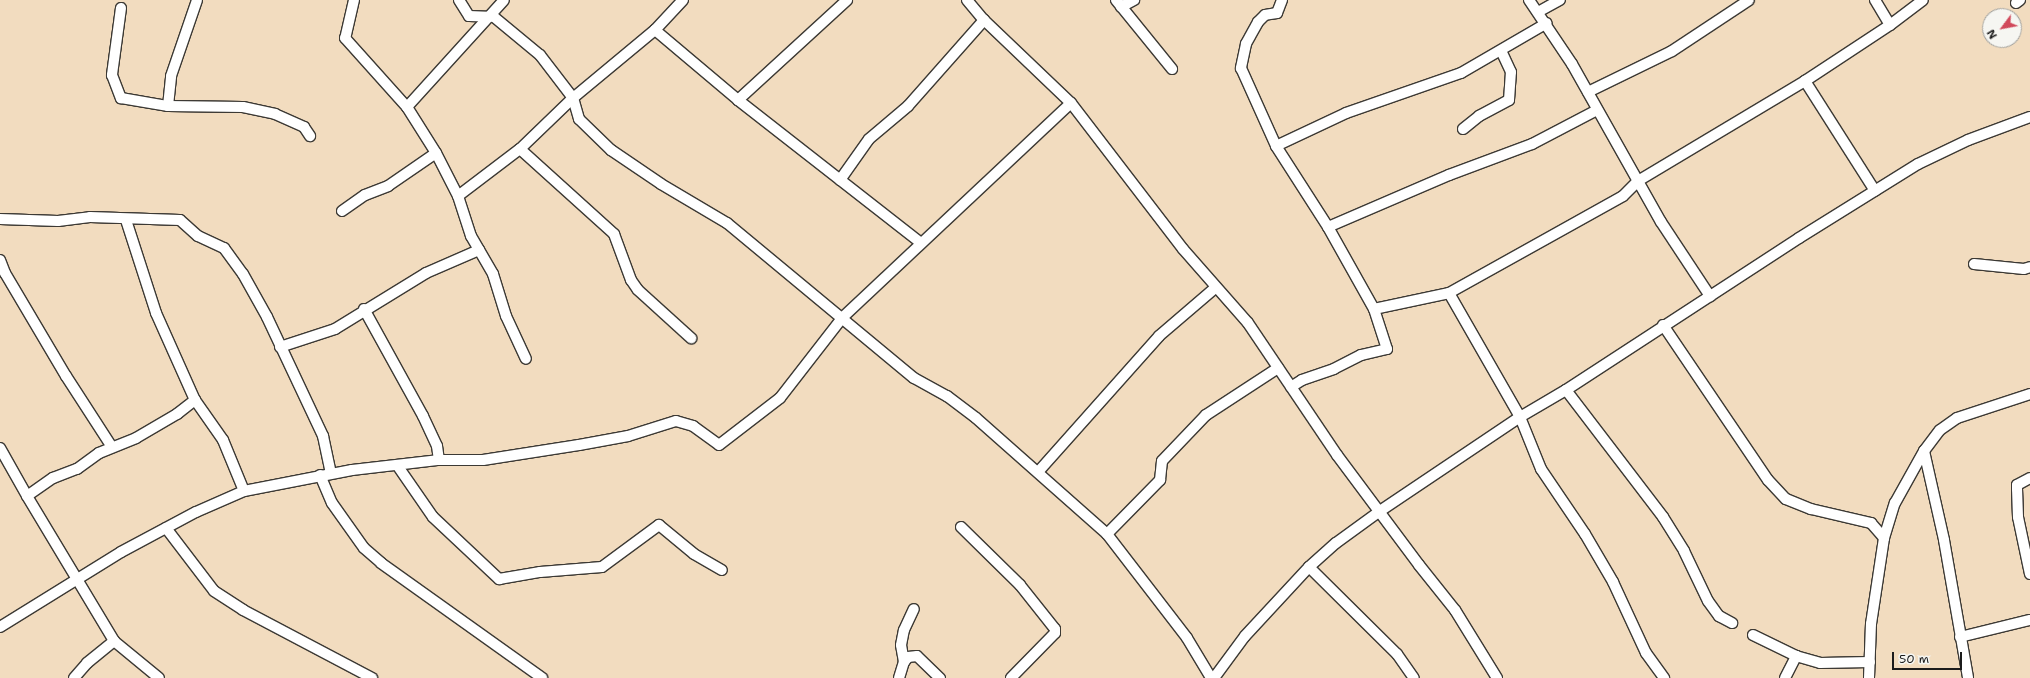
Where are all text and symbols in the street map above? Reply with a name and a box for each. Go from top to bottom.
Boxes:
north arrow [1982,8,2022,48]
text: N [1984,26,2001,42]
scale bar [1894,644,1964,670]
text: 50 m [1899,651,1929,667]

